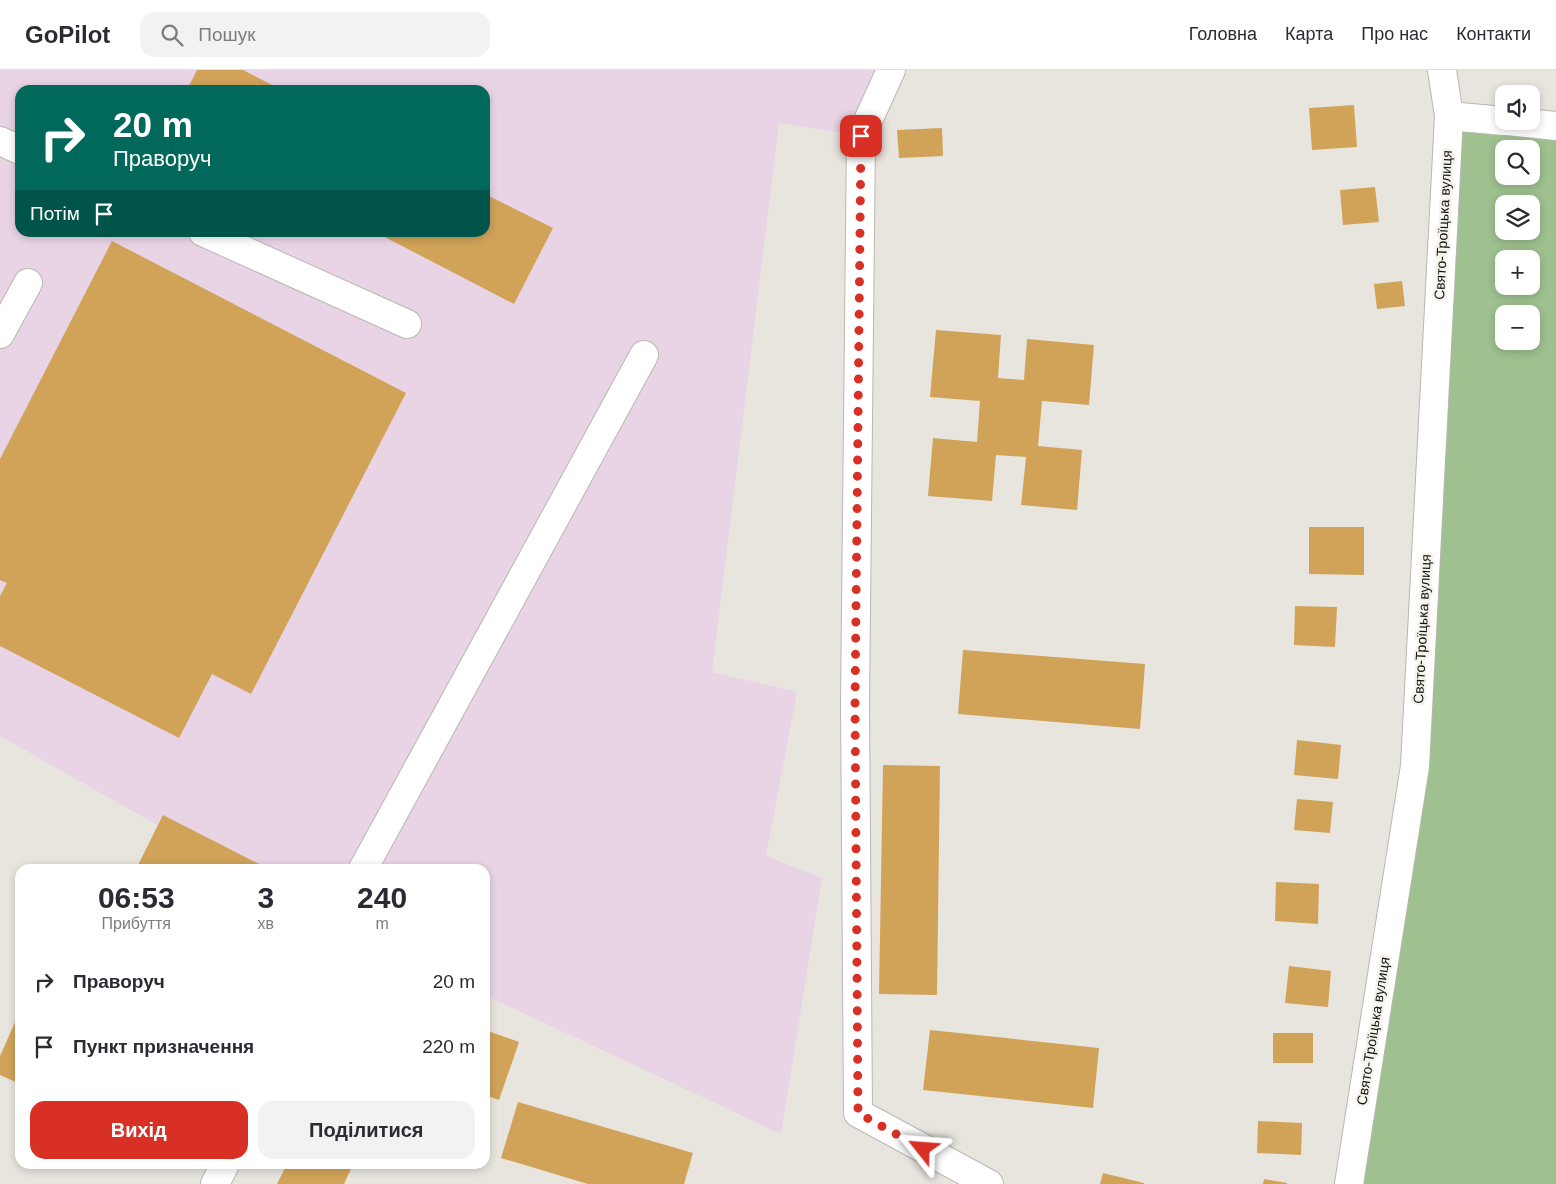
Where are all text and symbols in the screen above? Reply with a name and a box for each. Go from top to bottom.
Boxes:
search box [140,12,490,57]
text: GoPilot [25,21,110,48]
icon: search [158,21,186,49]
text: Пошук [198,24,256,45]
text: Головна [1189,24,1257,44]
text: Карта [1285,24,1333,44]
text: Про нас [1361,24,1428,44]
text: Контакти [1456,24,1531,44]
map controls [1495,85,1540,350]
button: sound [1495,85,1540,130]
icon: right [30,105,95,170]
text: 20 m [113,105,193,144]
pin [840,115,882,157]
icon: arrive [847,122,875,150]
button: search [1495,140,1540,185]
text: Праворуч [113,146,211,171]
street label: Свято-Троїцька вулиця [1431,150,1455,300]
button: layers [1495,195,1540,240]
icon: arrive [90,200,118,228]
text: Потім [30,203,80,224]
button: + [1495,250,1540,295]
button: − [1495,305,1540,350]
street label: Свято-Троїцька вулиця [1410,554,1434,704]
text: 06:53 [98,881,175,914]
text: 3 [257,881,274,914]
text: 240 [357,881,407,914]
text: Прибуття [102,915,171,932]
text: хв [258,915,274,932]
text: m [375,915,389,932]
street label: Свято-Троїцька вулиця [1353,956,1393,1106]
icon: right [30,968,58,996]
text: Праворуч [73,971,165,992]
text: 20 m [433,971,475,992]
icon: arrive [30,1033,58,1061]
text: Пункт призначення [73,1036,254,1057]
text: 220 m [422,1036,475,1057]
button: Вихід [30,1101,248,1159]
button: Поділитися [258,1101,475,1159]
position arrow [896,1122,948,1174]

